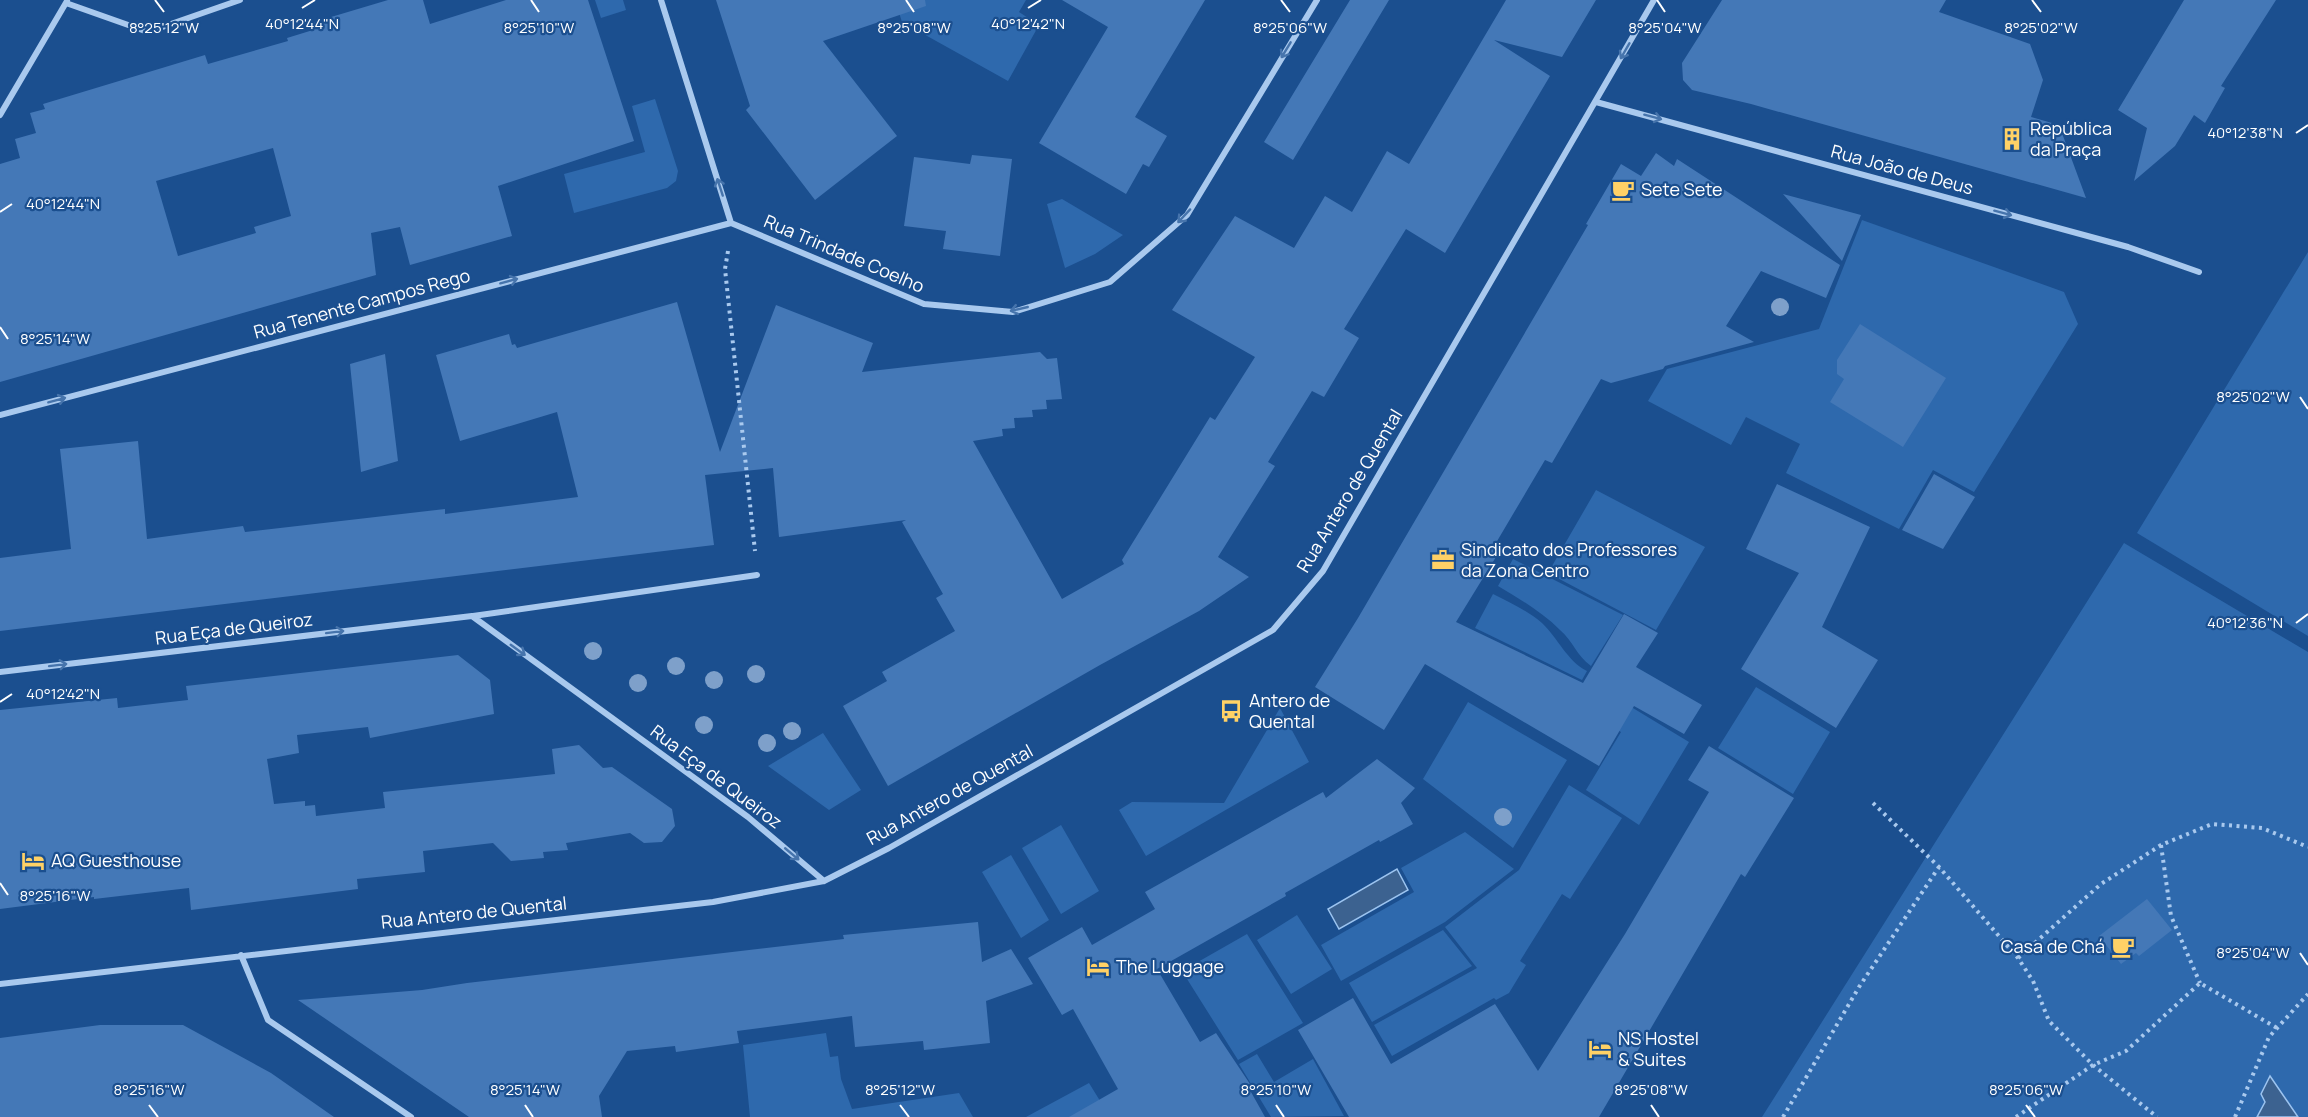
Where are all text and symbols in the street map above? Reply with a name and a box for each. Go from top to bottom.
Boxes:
text: 40°12'44"N [265,13,339,34]
text: 40°12'42"N [991,13,1065,34]
text: 8°25'12"W [129,17,199,38]
text: 8°25'10"W [504,17,574,38]
text: 8°25'08"W [877,17,951,38]
text: 8°25'06"W [1253,17,1327,38]
text: 8°25'04"W [1628,17,1702,38]
text: 8°25'02"W [2004,17,2078,38]
one-way arrow [1280,41,1292,58]
one-way arrow [1619,42,1631,59]
one-way arrow [1643,112,1662,123]
place label: República da Praça [2030,116,2112,161]
text: 40°12'38"N [2207,122,2283,143]
building icon: República da Praça [1999,126,2025,152]
street label: Rua João de Deus [1828,138,1976,200]
cafe icon: Sete Sete [1610,177,1636,203]
place label: Sete Sete [1641,177,1723,201]
one-way arrow [714,178,725,197]
text: 40°12'44"N [26,193,100,214]
one-way arrow [1993,207,2012,219]
street label: Rua Trindade Coelho [761,208,928,298]
one-way arrow [1177,208,1191,223]
street label: Rua Tenente Campos Rego [251,263,473,344]
one-way arrow [500,275,519,287]
one-way arrow [1009,304,1028,316]
text: 8°25'14"W [20,328,90,349]
text: 8°25'02"W [2216,386,2290,407]
one-way arrow [47,394,66,405]
street label: Rua Antero de Quental [1291,404,1407,577]
place label: Sindicato dos Professores da Zona Centro [1461,537,1677,582]
office icon: Sindicato dos Professores da Zona Centro [1430,547,1456,573]
street label: Rua Eça de Queiroz [154,606,314,650]
text: 40°12'36"N [2207,612,2283,633]
one-way arrow [325,626,345,637]
one-way arrow [510,644,526,656]
one-way arrow [48,659,68,670]
text: 40°12'42"N [26,683,100,704]
place label: Antero de Quental [1249,688,1330,733]
bus stop icon: Antero de Quental [1218,698,1244,724]
street label: Rua Eça de Queiroz [646,719,787,834]
street label: Rua Antero de Quental [862,738,1037,850]
hotel icon: AQ Guesthouse [20,848,46,874]
place label: AQ Guesthouse [51,848,181,872]
one-way arrow [784,848,800,861]
text: 8°25'16"W [20,885,90,906]
street label: Rua Antero de Quental [380,890,568,934]
place label: Casa de Chá [2001,934,2105,958]
cafe icon: Casa de Chá [2110,934,2136,960]
text: 8°25'04"W [2216,942,2290,963]
hotel icon: The Luggage [1085,954,1111,980]
place label: The Luggage [1116,954,1224,978]
place label: NS Hostel & Suites [1618,1026,1699,1071]
hotel icon: NS Hostel & Suites [1587,1036,1613,1062]
text: 8°25'16"W [114,1079,184,1100]
text: 8°25'14"W [490,1079,560,1100]
text: 8°25'12"W [865,1079,935,1100]
text: 8°25'10"W [1241,1079,1311,1100]
text: 8°25'08"W [1614,1079,1688,1100]
text: 8°25'06"W [1989,1079,2063,1100]

